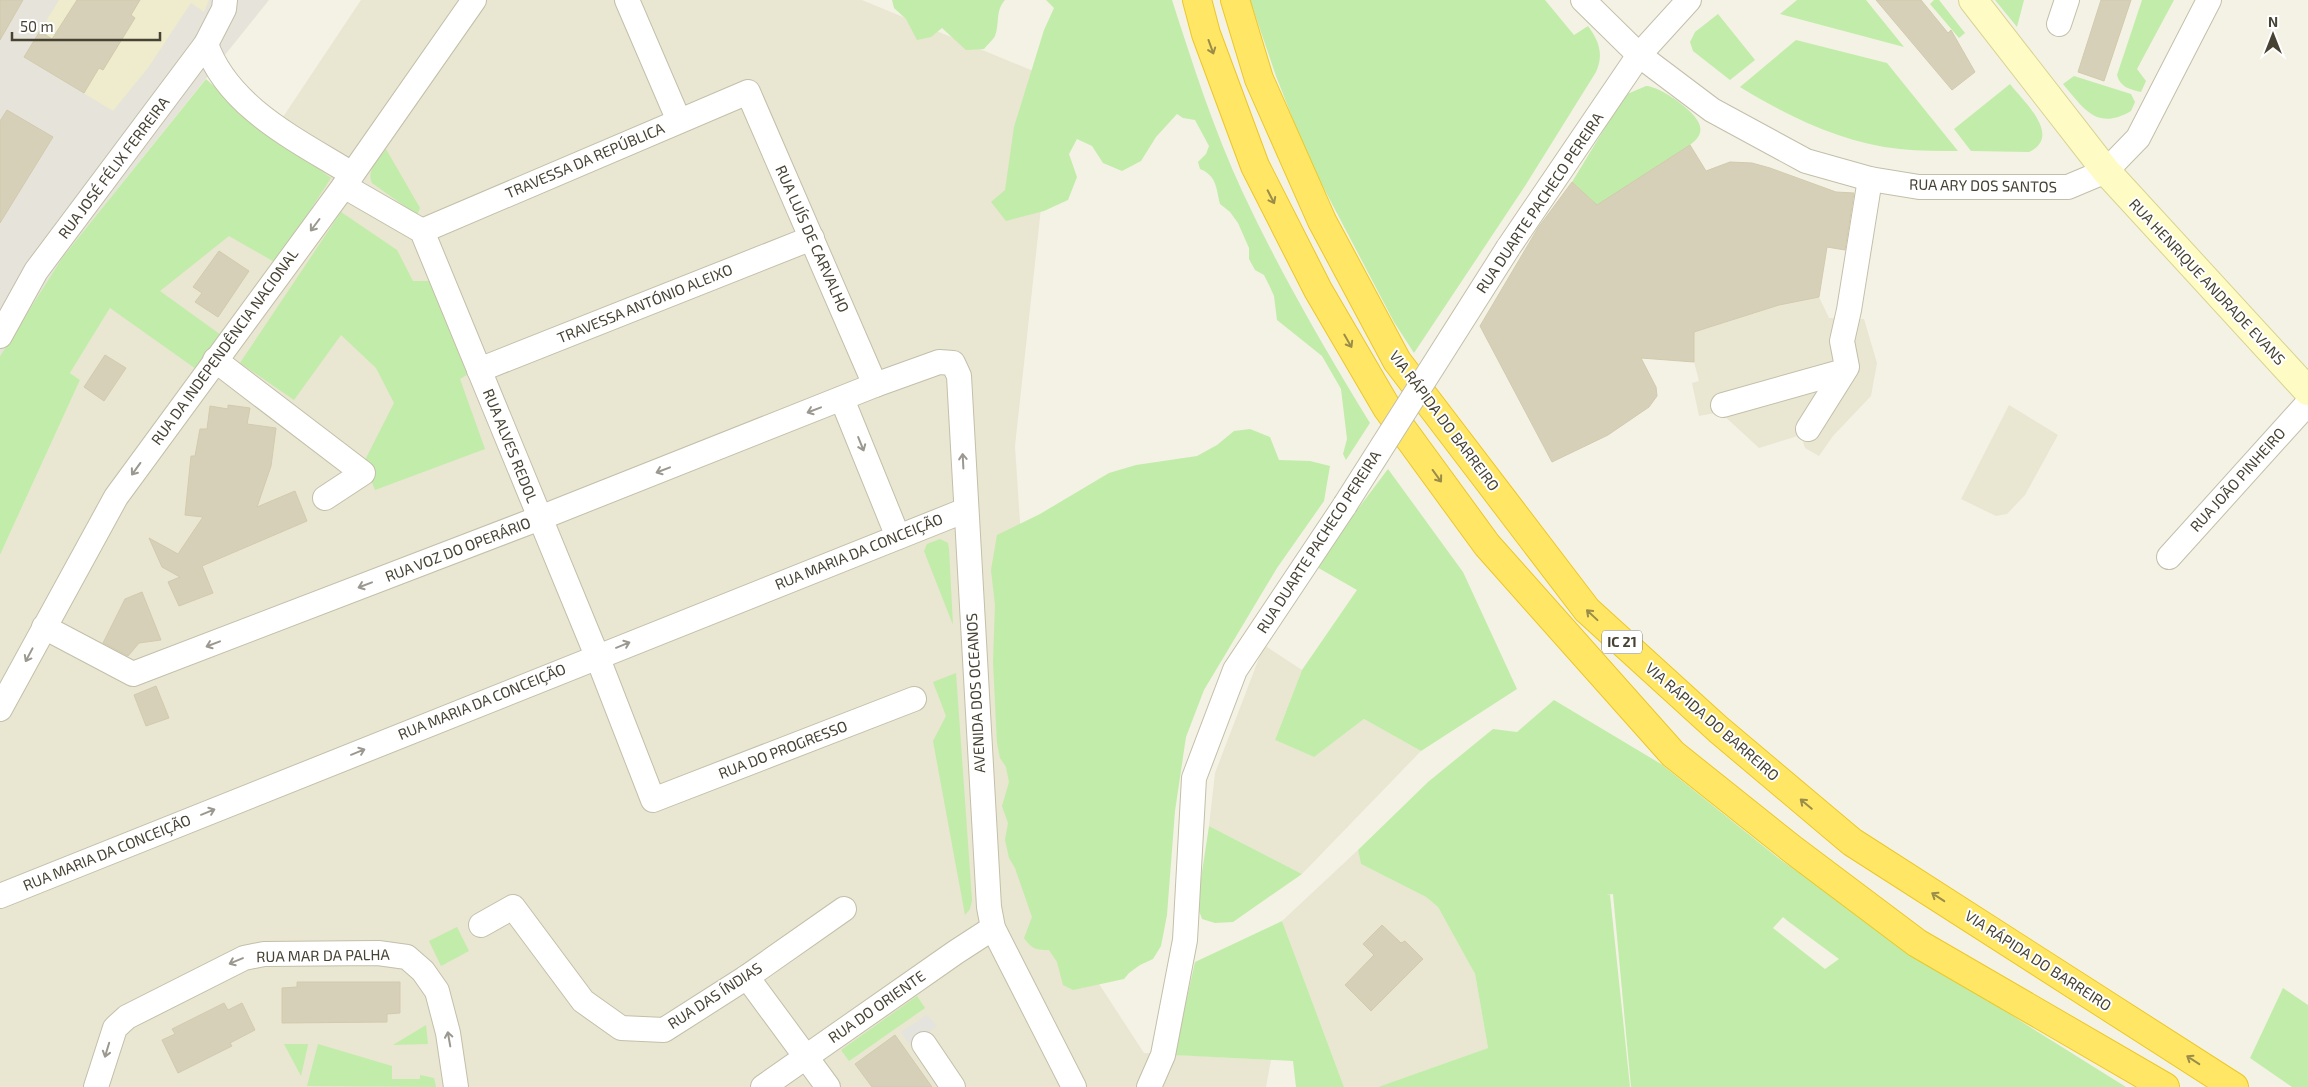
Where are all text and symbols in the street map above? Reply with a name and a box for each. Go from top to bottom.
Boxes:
scale bar [12,10,160,42]
north arrow [2248,10,2298,60]
text: N [2268,13,2278,30]
text: 50 m [20,17,54,35]
one-way arrow [1207,38,1216,54]
street label: RUA JOSÉ FÉLIX FERREIRA [54,92,173,242]
street label: RUA DUARTE PACHECO PEREIRA [1472,108,1607,296]
street label: TRAVESSA DA REPÚBLICA [502,118,667,202]
street label: RUA LUÍS DE CARVALHO [772,162,853,315]
street label: RUA ARY DOS SANTOS [1909,175,2057,195]
one-way arrow [1266,190,1276,205]
street label: RUA HENRIQUE ANDRADE EVANS [2125,194,2290,369]
one-way arrow [309,218,320,231]
street label: RUA DA INDEPENDÊNCIA NACIONAL [147,245,302,448]
street label: TRAVESSA ANTÓNIO ALEIXO [554,260,735,347]
one-way arrow [1343,333,1353,347]
street label: VIA RÁPIDA DO BARREIRO [1386,347,1503,494]
street label: RUA ALVES REDOL [480,386,542,506]
one-way arrow [807,406,822,415]
street label: RUA JOÃO PINHEIRO [2186,424,2289,535]
one-way arrow [856,436,866,451]
street label: RUA DUARTE PACHECO PEREIRA [1252,446,1384,636]
one-way arrow [959,454,968,470]
one-way arrow [131,462,141,476]
one-way arrow [656,465,671,475]
one-way arrow [1432,469,1442,483]
street label: RUA MARIA DA CONCEIÇÃO [772,509,946,594]
street label: RUA VOZ DO OPERÁRIO [382,513,533,585]
one-way arrow [357,581,373,590]
one-way arrow [1586,609,1599,621]
street label: AVENIDA DOS OCEANOS [962,613,988,773]
road number: IC 21 [1602,630,1642,654]
one-way arrow [206,639,221,649]
one-way arrow [615,640,630,650]
one-way arrow [24,648,34,663]
street label: VIA RÁPIDA DO BARREIRO [1642,658,1783,784]
street label: RUA MARIA DA CONCEIÇÃO [395,659,569,744]
street label: RUA DO PROGRESSO [716,716,850,782]
one-way arrow [351,746,366,755]
one-way arrow [1800,798,1813,809]
one-way arrow [199,807,215,816]
street label: RUA MARIA DA CONCEIÇÃO [20,810,194,895]
one-way arrow [1932,892,1946,902]
street label: VIA RÁPIDA DO BARREIRO [1962,906,2115,1014]
street label: RUA MAR DA PALHA [256,945,391,965]
one-way arrow [229,957,244,967]
street label: RUA DAS ÍNDIAS [664,958,765,1032]
street label: RUA DO ORIENTE [825,966,928,1046]
one-way arrow [443,1031,453,1047]
one-way arrow [101,1042,111,1058]
one-way arrow [2186,1055,2200,1066]

